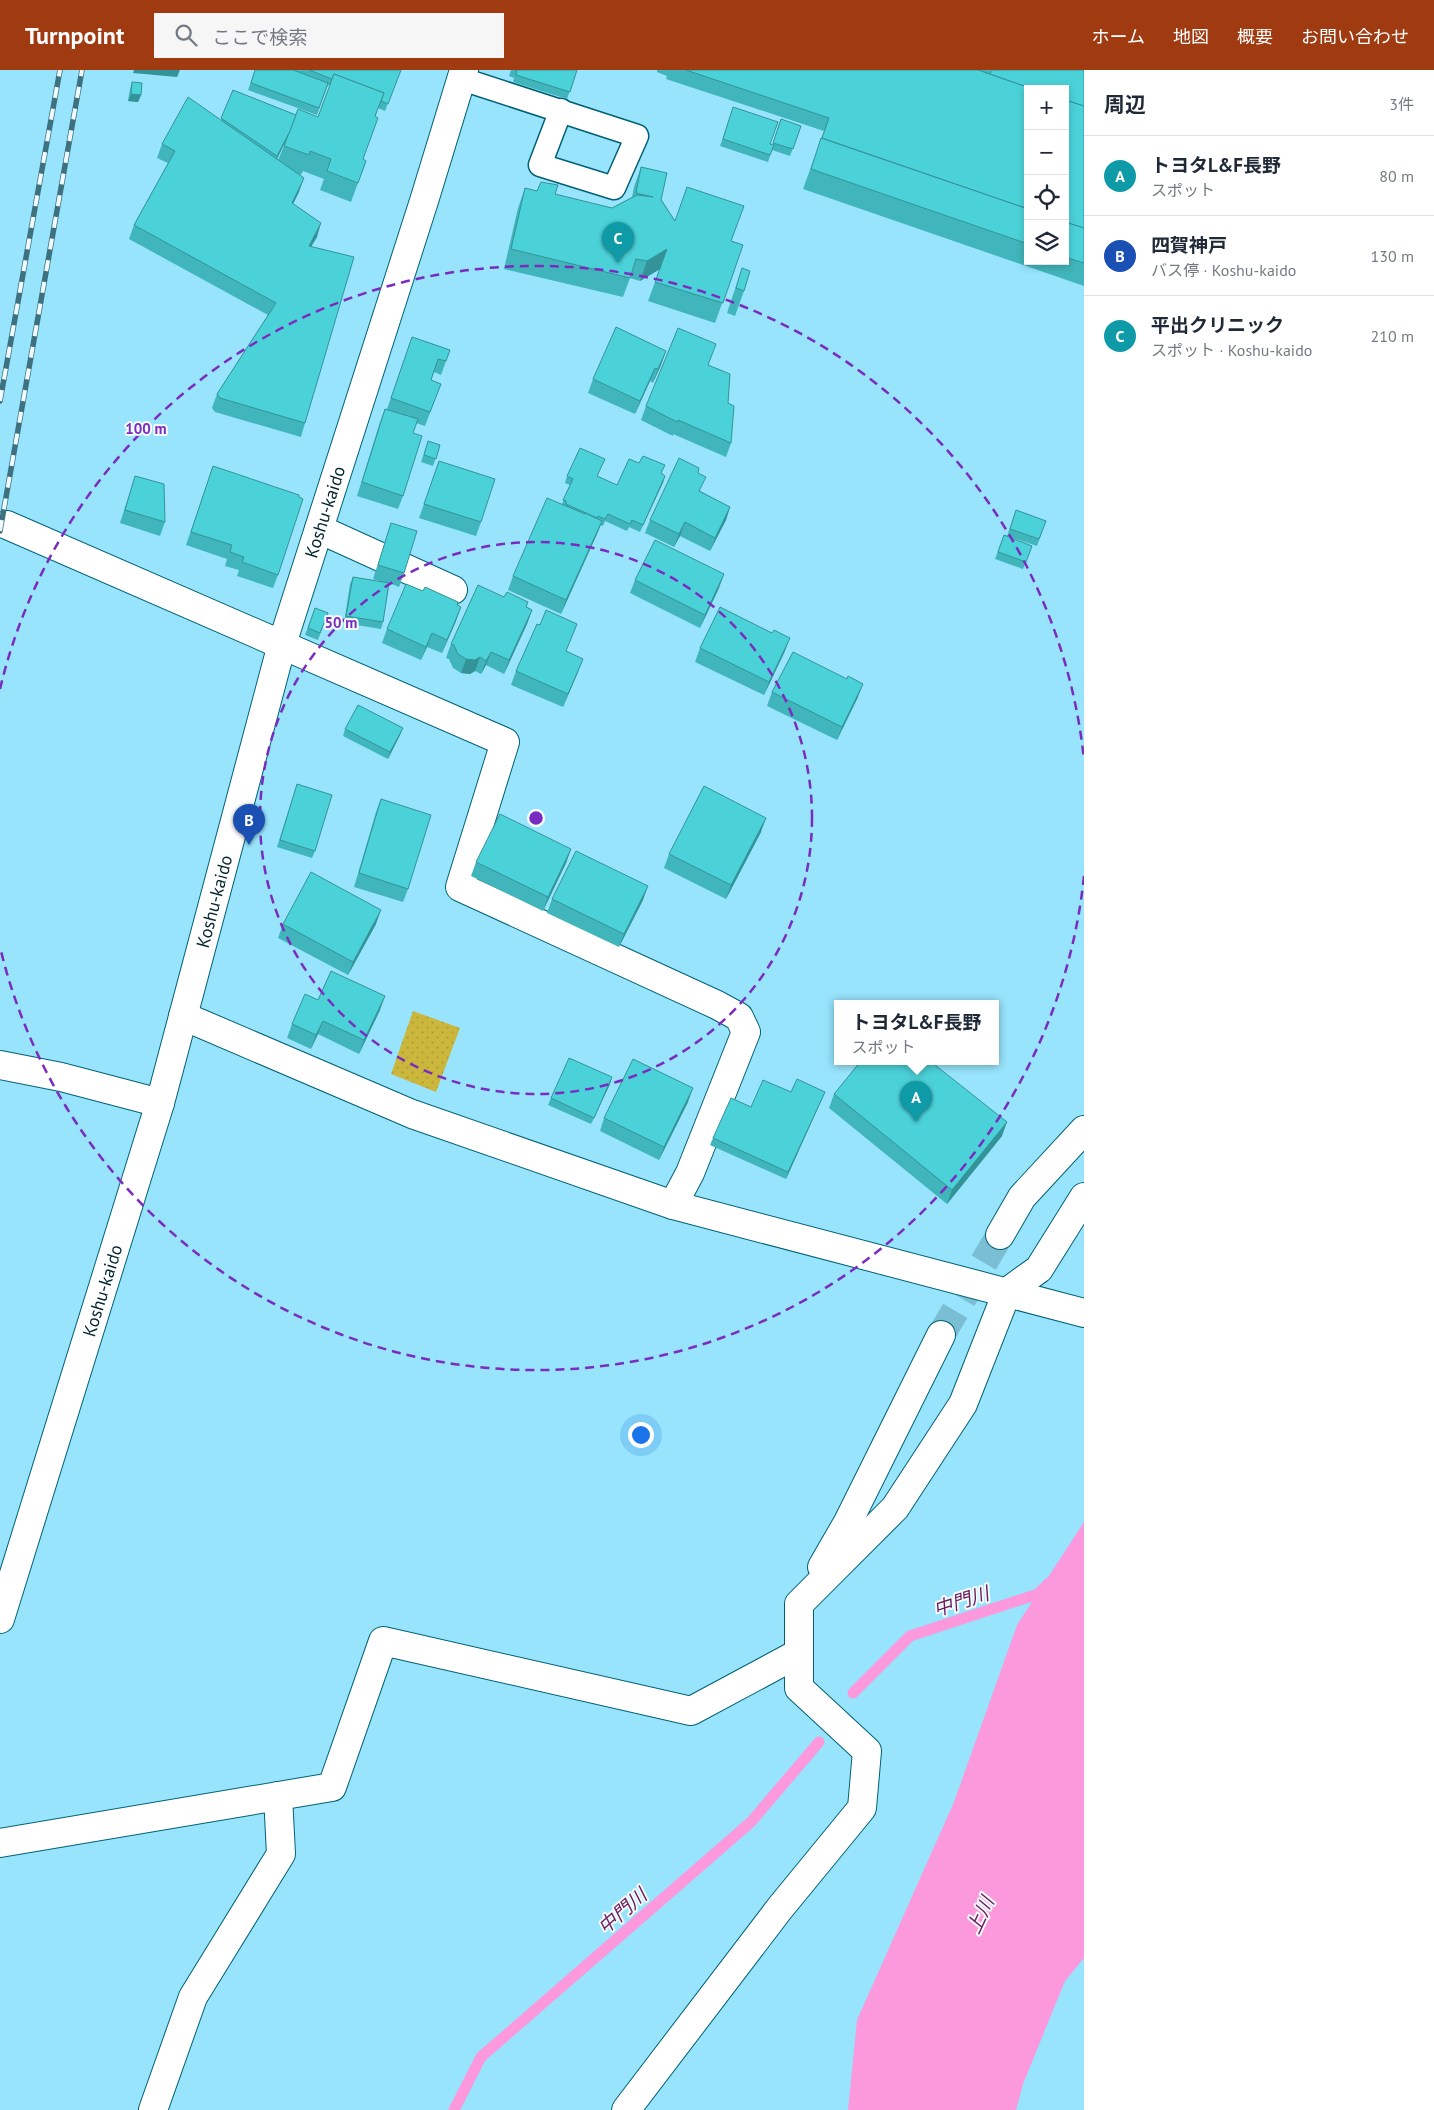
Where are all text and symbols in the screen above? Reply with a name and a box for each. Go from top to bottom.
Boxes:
search box [154,13,504,58]
text: Turnpoint [25,20,124,51]
icon: search [172,21,200,49]
text: ここで検索 [212,25,307,49]
text: ホーム [1092,25,1145,48]
text: 地図 [1173,25,1209,48]
text: 概要 [1237,25,1273,48]
text: お問い合わせ [1301,25,1409,48]
map controls [1024,85,1069,265]
button: + [1024,85,1069,130]
text: 周辺 [1104,91,1146,118]
text: 3件 [1389,94,1414,114]
button: − [1024,130,1069,175]
text: トヨタL&F長野 [1151,153,1281,177]
text: A [1115,166,1125,186]
text: 80 m [1379,166,1414,186]
button: locate [1024,175,1069,220]
text: スポット [1151,180,1215,200]
button: layers [1024,220,1069,265]
pin: C [602,222,634,263]
text: 四賀神戸 [1151,233,1227,257]
text: B [1115,246,1125,266]
text: 130 m [1371,246,1414,266]
text: バス停 · Koshu-kaido [1151,260,1296,280]
text: 平出クリニック [1151,313,1284,337]
text: C [1116,326,1124,346]
text: 210 m [1371,326,1414,346]
text: スポット · Koshu-kaido [1151,340,1312,360]
text: 100 m [125,419,167,438]
street label: Koshu-kaido [299,463,350,561]
text: 50 m [325,613,357,632]
pin: B [233,804,265,845]
centre of rings [527,809,545,827]
street label: Koshu-kaido [190,852,237,950]
popup [834,1000,999,1065]
text: トヨタL&F長野 [852,1010,981,1034]
text: スポット [852,1037,916,1057]
pin: A [900,1081,932,1122]
street label: Koshu-kaido [77,1242,127,1339]
your location [628,1422,654,1448]
water label: 中門川 [930,1580,994,1621]
water label: 中門川 [593,1882,653,1939]
water label: 上川 [961,1891,1000,1937]

